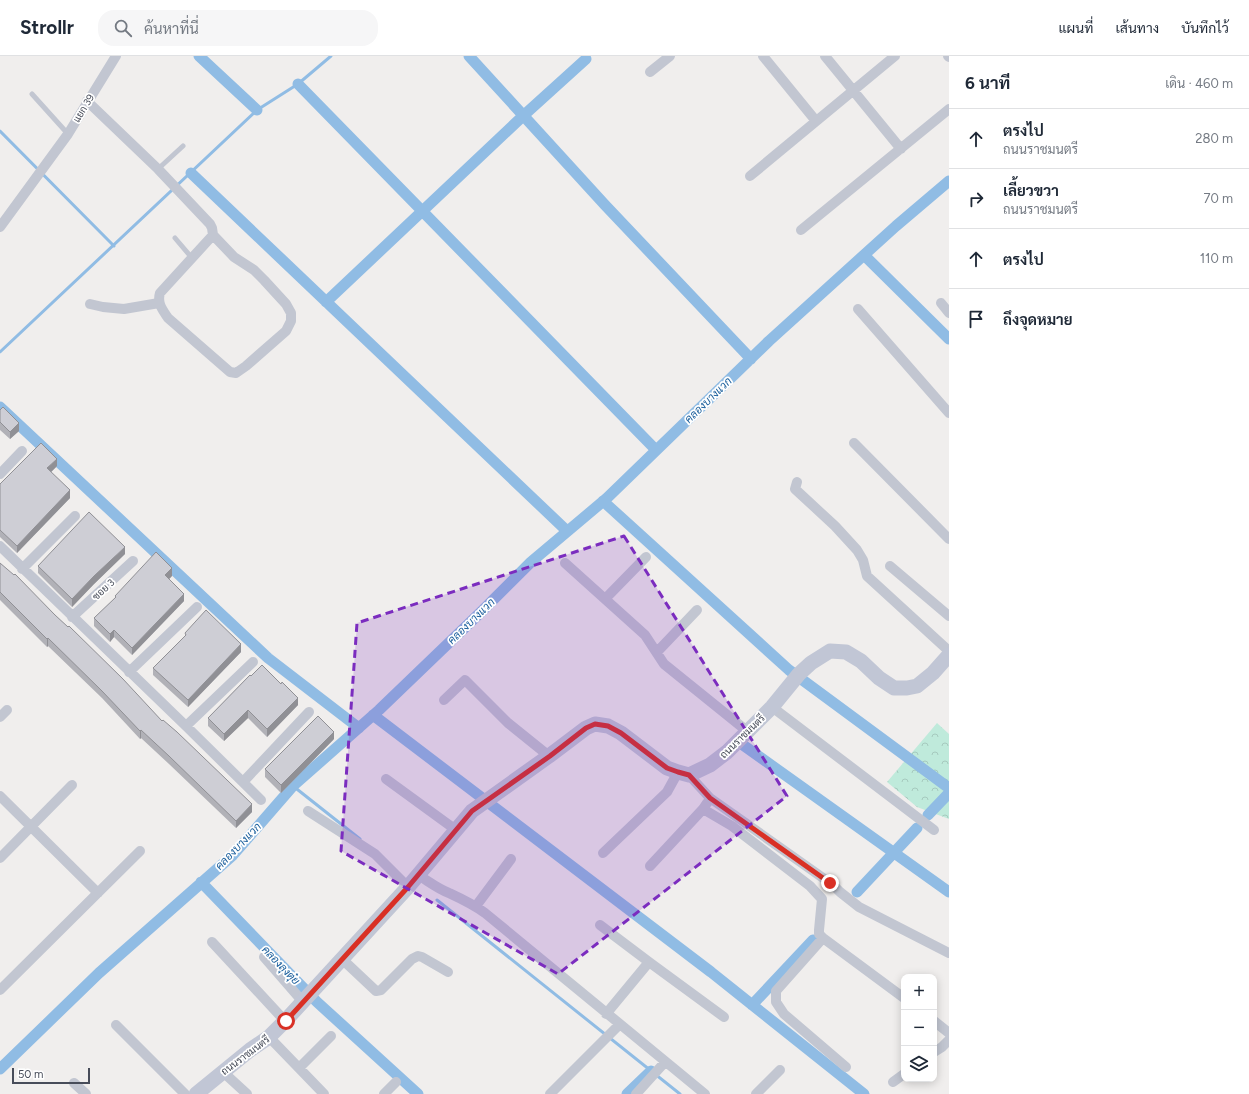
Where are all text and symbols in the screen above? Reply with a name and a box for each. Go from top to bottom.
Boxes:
search box [98,10,378,46]
text: Strollr [20,16,74,39]
icon: search [112,17,134,39]
text: ค้นหาที่นี่ [144,20,199,38]
text: แผนที่ [1058,20,1093,37]
text: เส้นทาง [1115,20,1159,37]
text: บันทึกไว้ [1181,20,1229,37]
text: 6 นาที [965,73,1010,93]
text: เดิน · 460 m [1165,76,1233,91]
street label: แยก 39 [70,91,97,125]
text: ตรงไป [1003,122,1044,140]
icon: ahead [965,128,987,150]
text: 280 m [1195,131,1233,146]
text: ถนนราชมนตรี [1003,142,1078,157]
text: เลี้ยวขวา [1003,182,1059,200]
icon: right [965,188,987,210]
text: 70 m [1203,191,1233,206]
text: ถนนราชมนตรี [1003,202,1078,217]
icon: ahead [965,248,987,270]
text: ตรงไป [1003,251,1044,269]
text: 110 m [1200,251,1233,266]
icon: arrive [965,308,987,330]
text: ถึงจุดหมาย [1003,311,1073,329]
water label: คลองบางแวก [682,375,735,426]
street label: ซอย 3 [90,576,117,603]
water label: คลองบางแวก [445,596,498,647]
street label: ถนนราชมนตรี [717,712,768,761]
water label: คลองบางแวก [213,820,264,873]
route end [821,874,839,892]
water label: คลองลุงตุ๋ย [258,943,303,989]
map controls [901,974,937,1082]
button: + [901,974,937,1010]
button: − [901,1010,937,1046]
route start [277,1012,295,1030]
street label: ถนนราชมนตรี [218,1033,272,1078]
button: layers [901,1046,937,1082]
scale bar [12,1066,90,1085]
text: 50 m [18,1068,43,1081]

